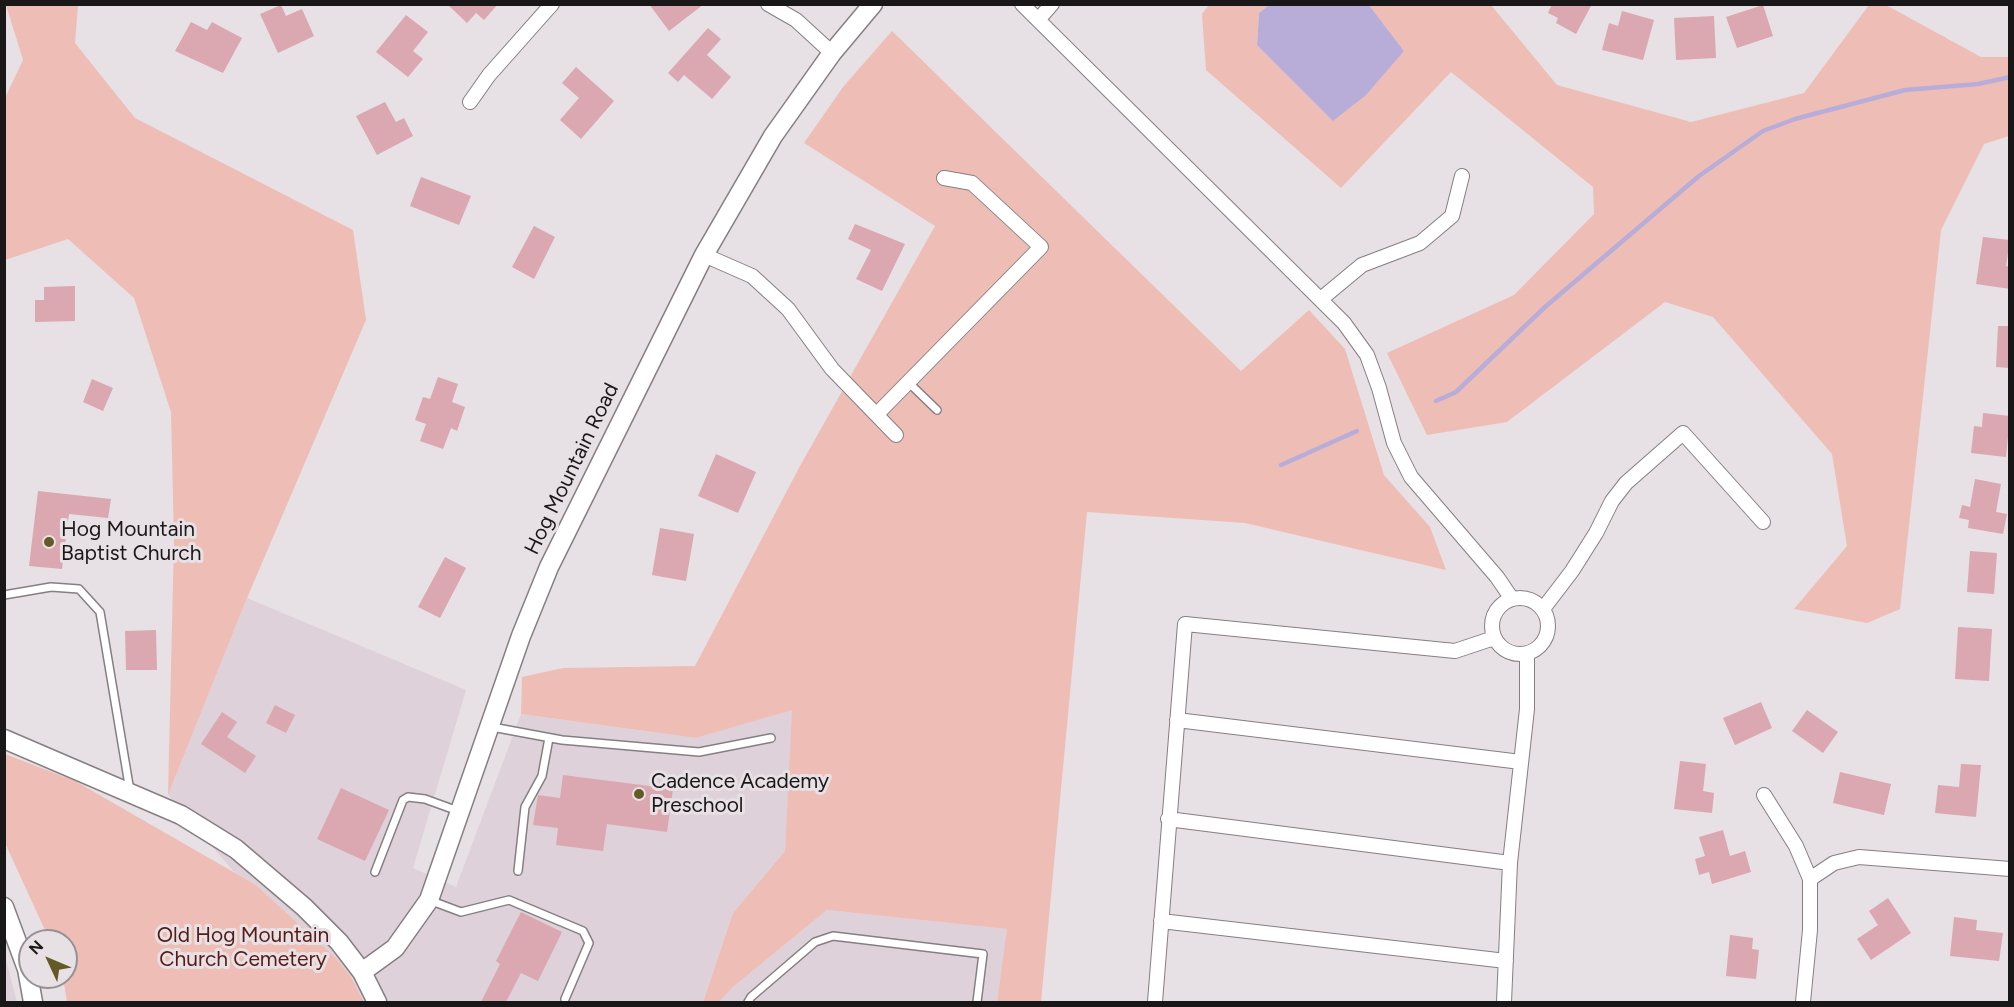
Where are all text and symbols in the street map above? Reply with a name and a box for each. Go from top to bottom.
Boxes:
street label: Hog Mountain Road [520,379,624,559]
place label: Hog Mountain Baptist Church [61,517,201,567]
marker: Hog Mountain Baptist Church [42,535,56,549]
place label: Cadence Academy Preschool [651,769,829,819]
marker: Cadence Academy Preschool [632,787,646,801]
park label: Old Hog Mountain Church Cemetery [157,923,329,973]
north arrow [18,929,78,989]
text: N [25,936,47,959]

